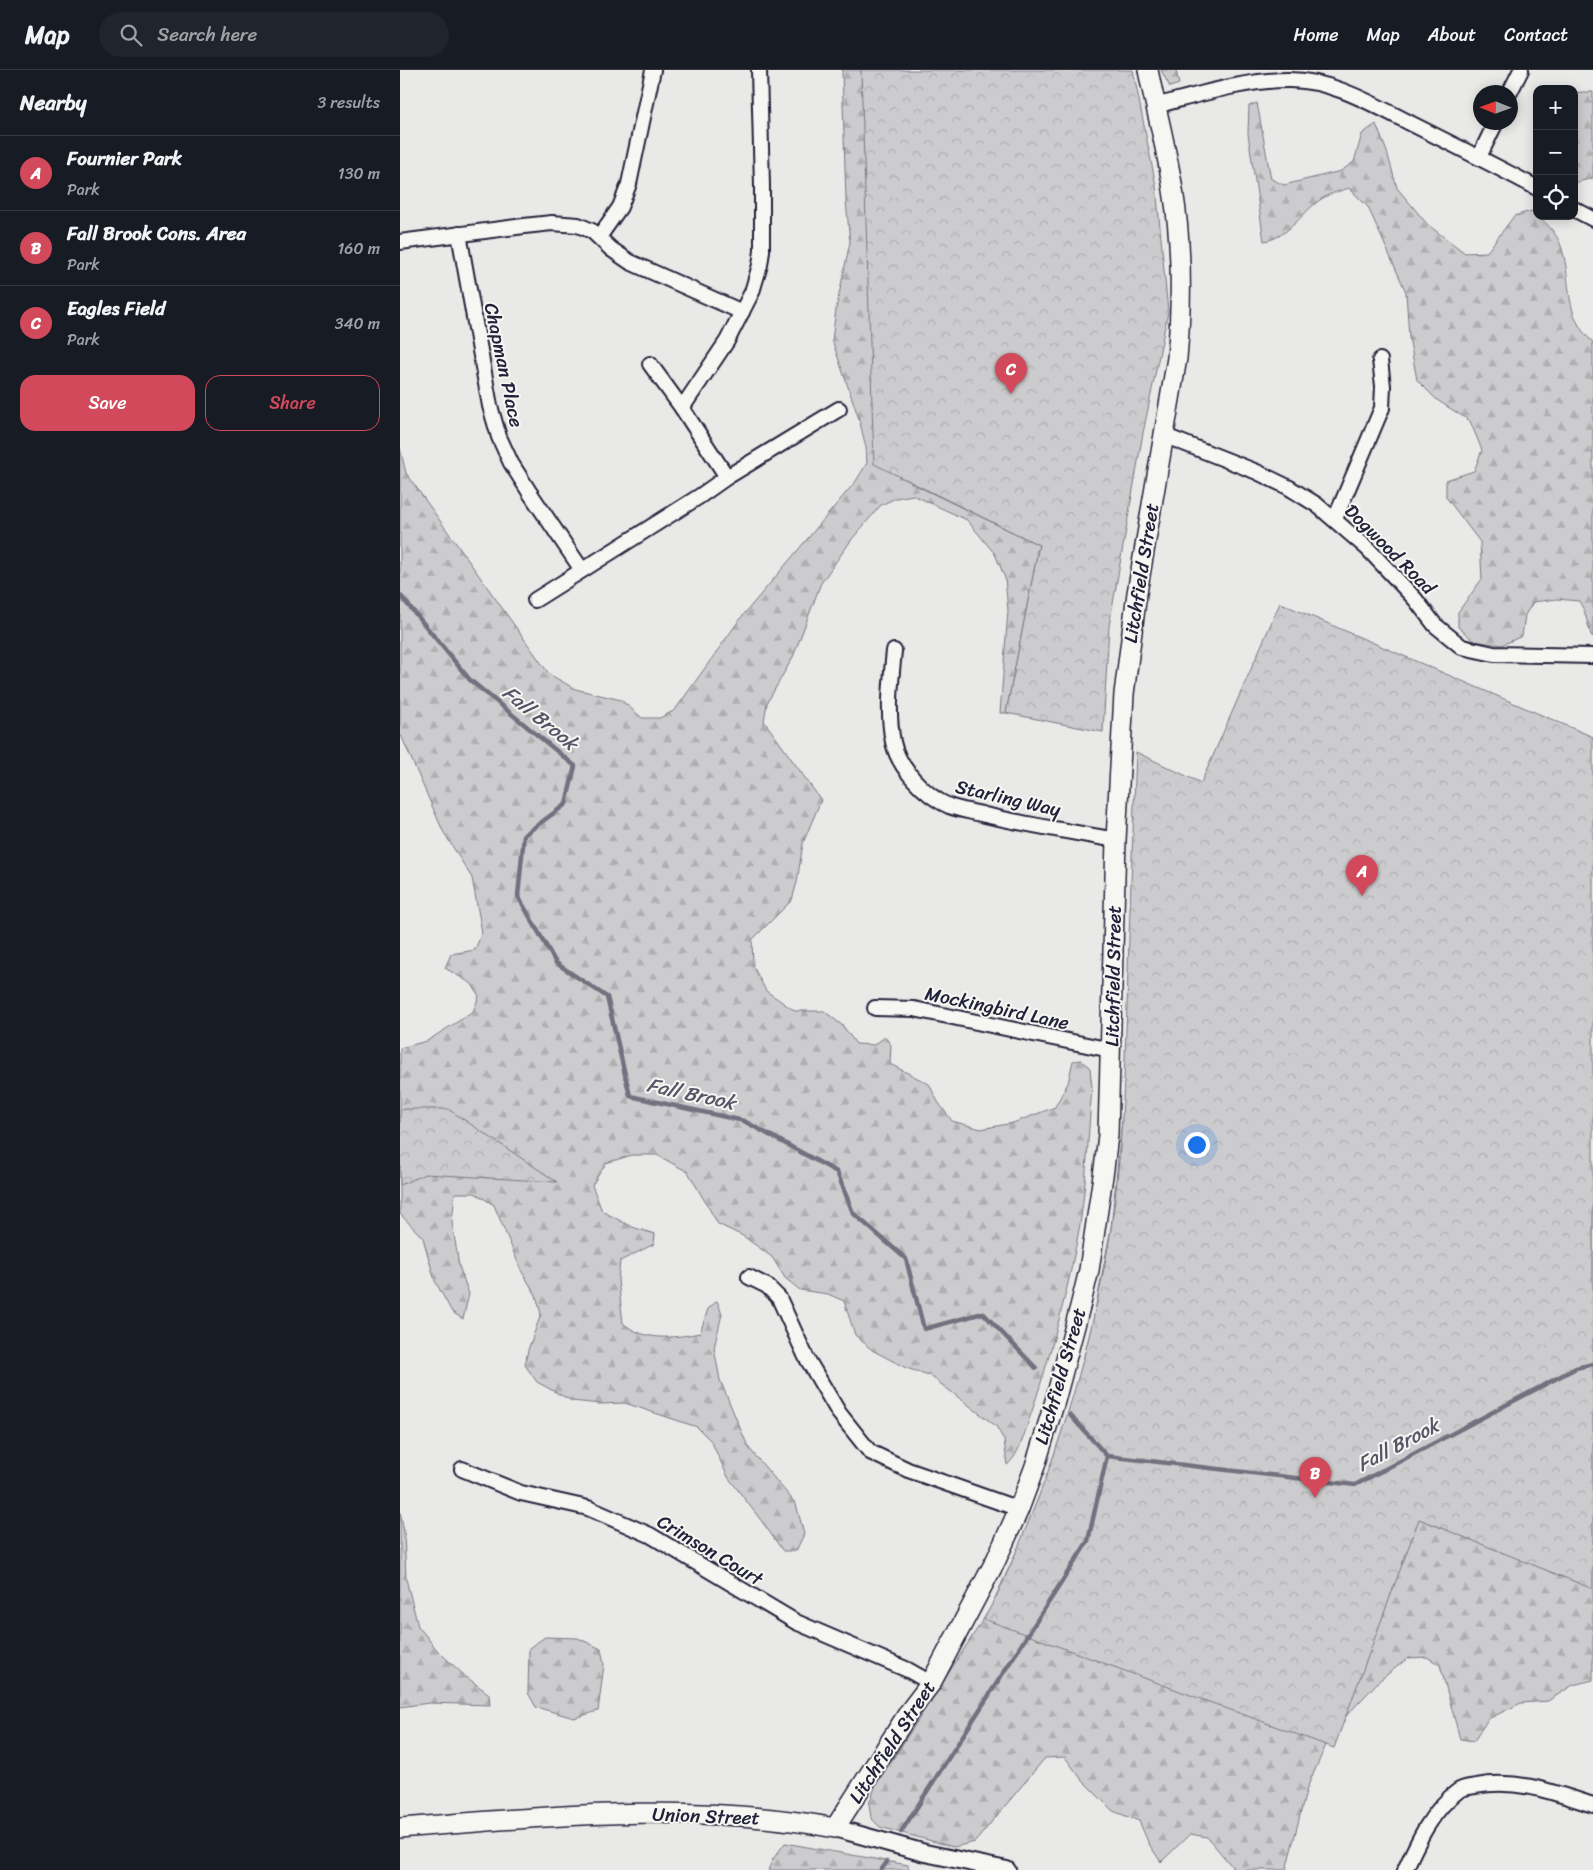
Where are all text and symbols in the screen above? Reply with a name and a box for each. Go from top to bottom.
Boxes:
search box [99,12,449,57]
text: Map [25,14,69,56]
text: Search here [157,18,257,51]
text: Home [1294,19,1339,51]
text: Map [1367,19,1400,51]
text: About [1428,19,1476,51]
text: Contact [1504,19,1568,51]
icon: search [117,21,145,49]
text: Nearby [20,84,86,122]
north arrow [1473,85,1518,130]
map controls [1533,85,1578,220]
button: + [1533,85,1578,130]
text: 3 results [317,88,380,117]
button: − [1533,130,1578,175]
text: Fournier Park [67,142,182,175]
text: A [31,159,41,188]
text: 130 m [338,159,380,188]
text: Park [67,175,100,204]
button: locate [1533,175,1578,220]
text: Fall Brook Cons. Area [67,217,246,250]
text: B [31,234,41,263]
text: 160 m [337,234,380,263]
text: Park [67,250,100,279]
text: Eagles Field [67,292,165,325]
street label: Chapman Place [475,300,533,430]
text: C [31,309,41,338]
text: 340 m [335,309,380,338]
text: Park [67,325,100,354]
pin: C [995,353,1027,394]
button: Save [20,375,195,431]
button: Share [205,375,380,431]
street label: Dogwood Road [1336,495,1445,604]
street label: Litchfield Street [1114,501,1168,645]
water label: Fall Brook [494,676,588,761]
street label: Starling Way [952,770,1064,826]
pin: A [1346,855,1378,896]
street label: Litchfield Street [1095,905,1131,1047]
street label: Mockingbird Lane [922,977,1072,1039]
water label: Fall Brook [644,1068,741,1121]
your location [1184,1132,1210,1158]
street label: Litchfield Street [1025,1304,1095,1448]
water label: Fall Brook [1350,1407,1448,1481]
pin: B [1299,1457,1331,1498]
street label: Crimson Court [651,1505,771,1595]
street label: Litchfield Street [840,1674,944,1810]
street label: Union Street [652,1798,760,1834]

